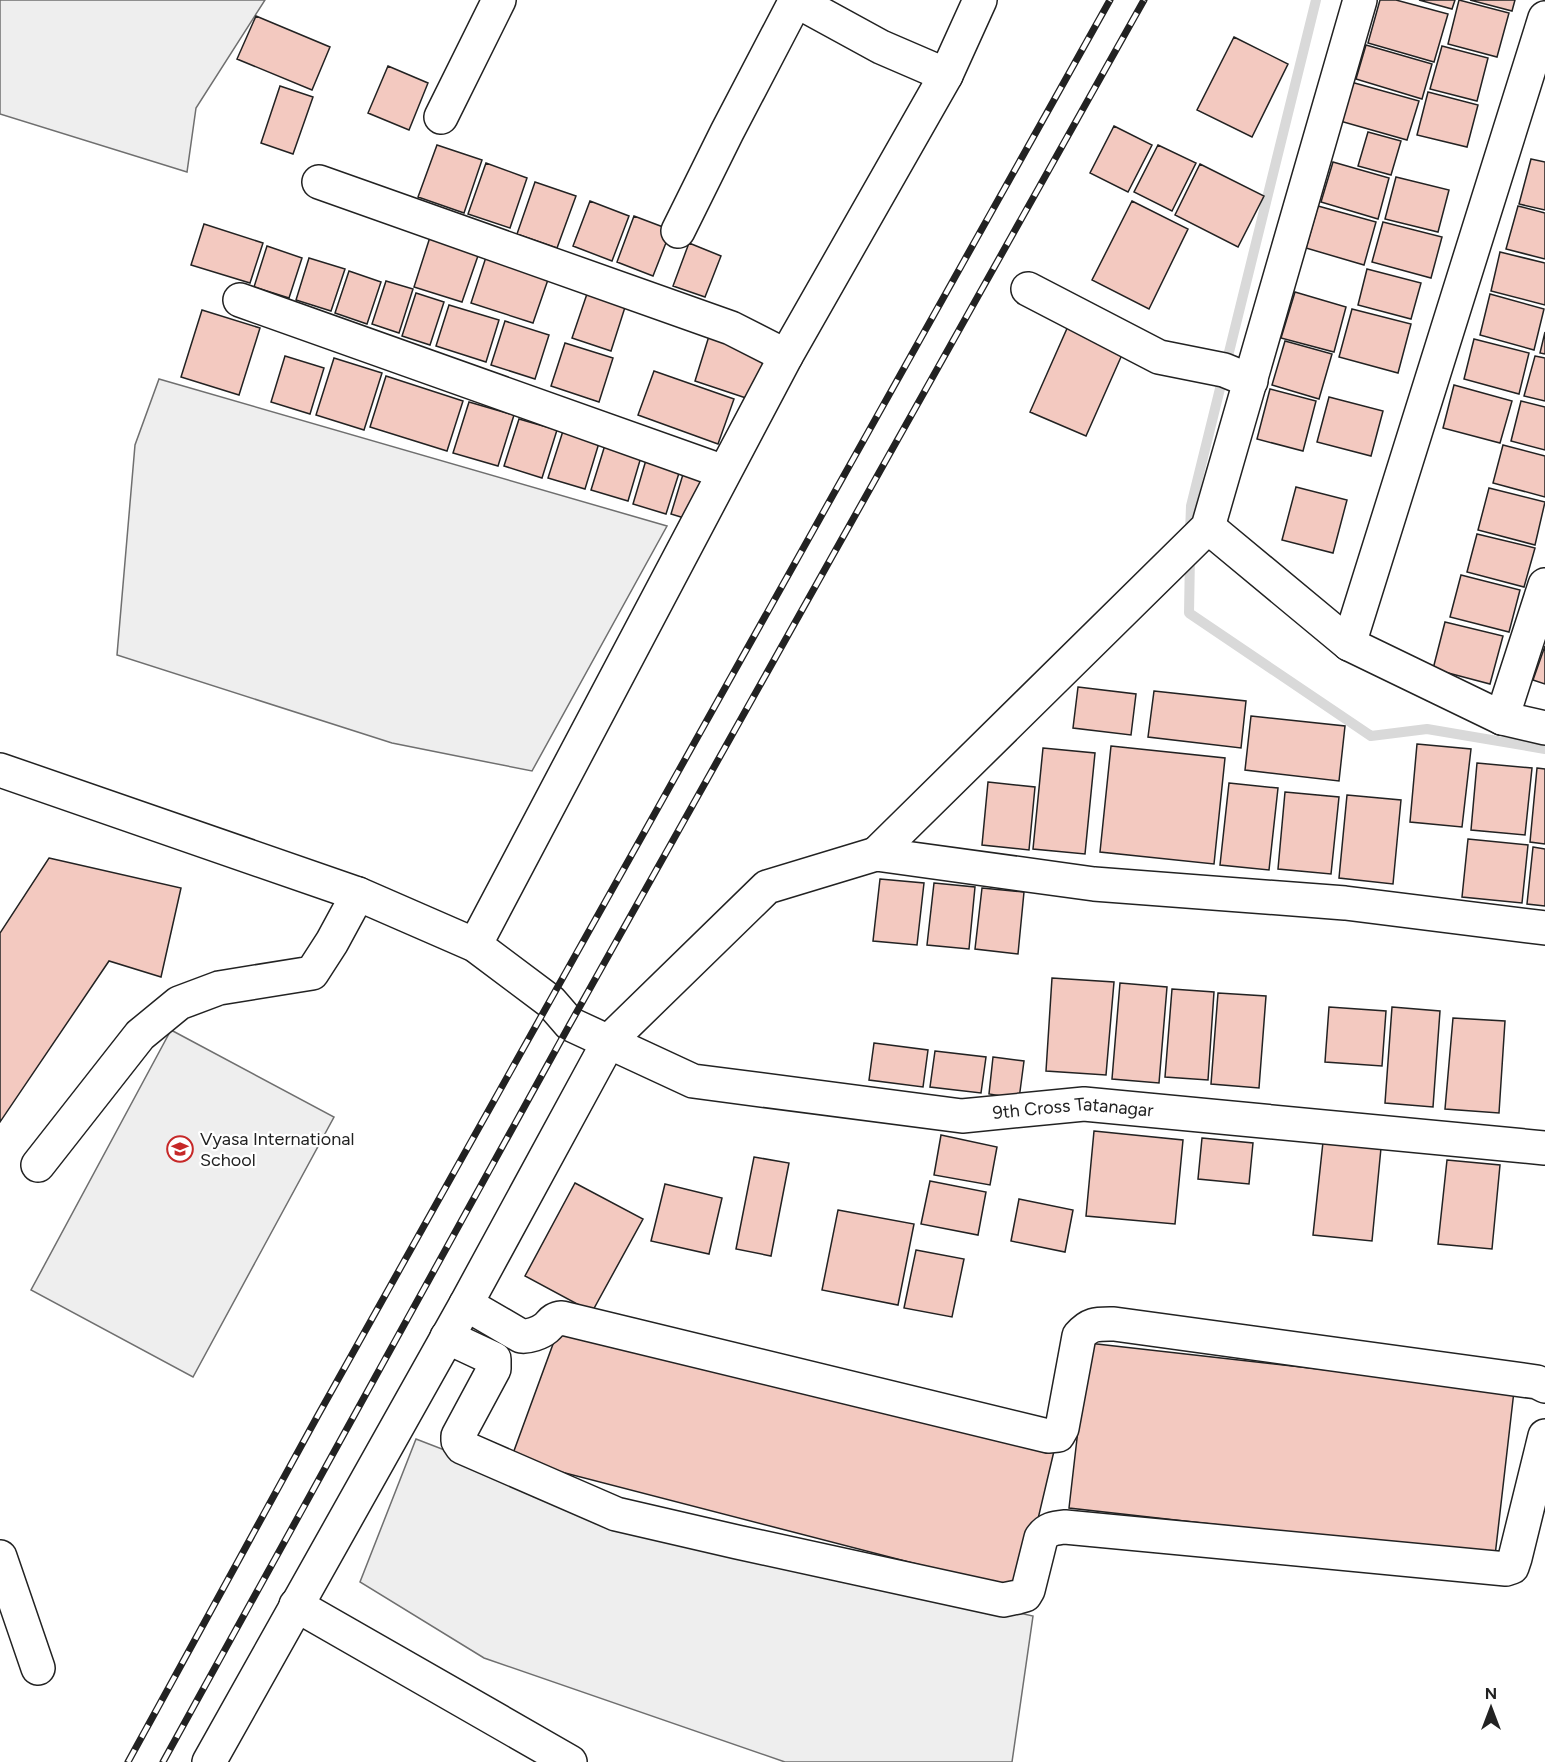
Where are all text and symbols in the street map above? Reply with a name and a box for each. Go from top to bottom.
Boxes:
street label: 9th Cross Tatanagar [992,1093,1154,1124]
place label: Vyasa International School [200,1128,354,1171]
school or university icon: Vyasa International School [165,1134,195,1164]
north arrow [1461,1678,1521,1738]
text: N [1485,1684,1497,1703]

